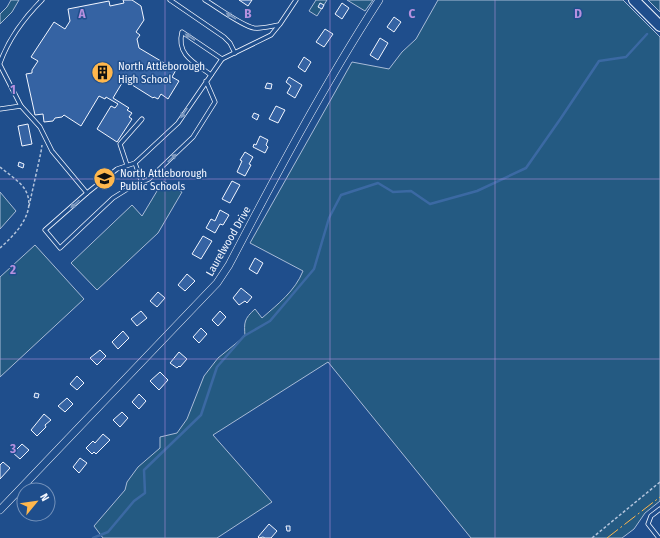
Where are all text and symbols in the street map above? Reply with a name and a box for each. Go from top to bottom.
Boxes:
text: A [77,6,86,21]
text: B [244,6,252,21]
text: C [409,6,416,21]
text: D [574,6,582,21]
one-way arrow [225,12,237,19]
one-way arrow [184,34,196,41]
building icon: North Attleborough High School [90,59,116,85]
place label: North Attleborough High School [118,60,205,86]
text: 1 [10,82,16,97]
one-way arrow [180,108,188,118]
one-way arrow [167,153,177,162]
school or university icon: North Attleborough Public Schools [92,166,118,192]
place label: North Attleborough Public Schools [120,167,207,193]
one-way arrow [69,199,80,208]
street label: Laurelwood Drive [203,204,254,278]
text: 2 [9,262,16,277]
text: 3 [9,441,16,456]
north arrow [16,482,56,522]
text: N [37,491,52,503]

